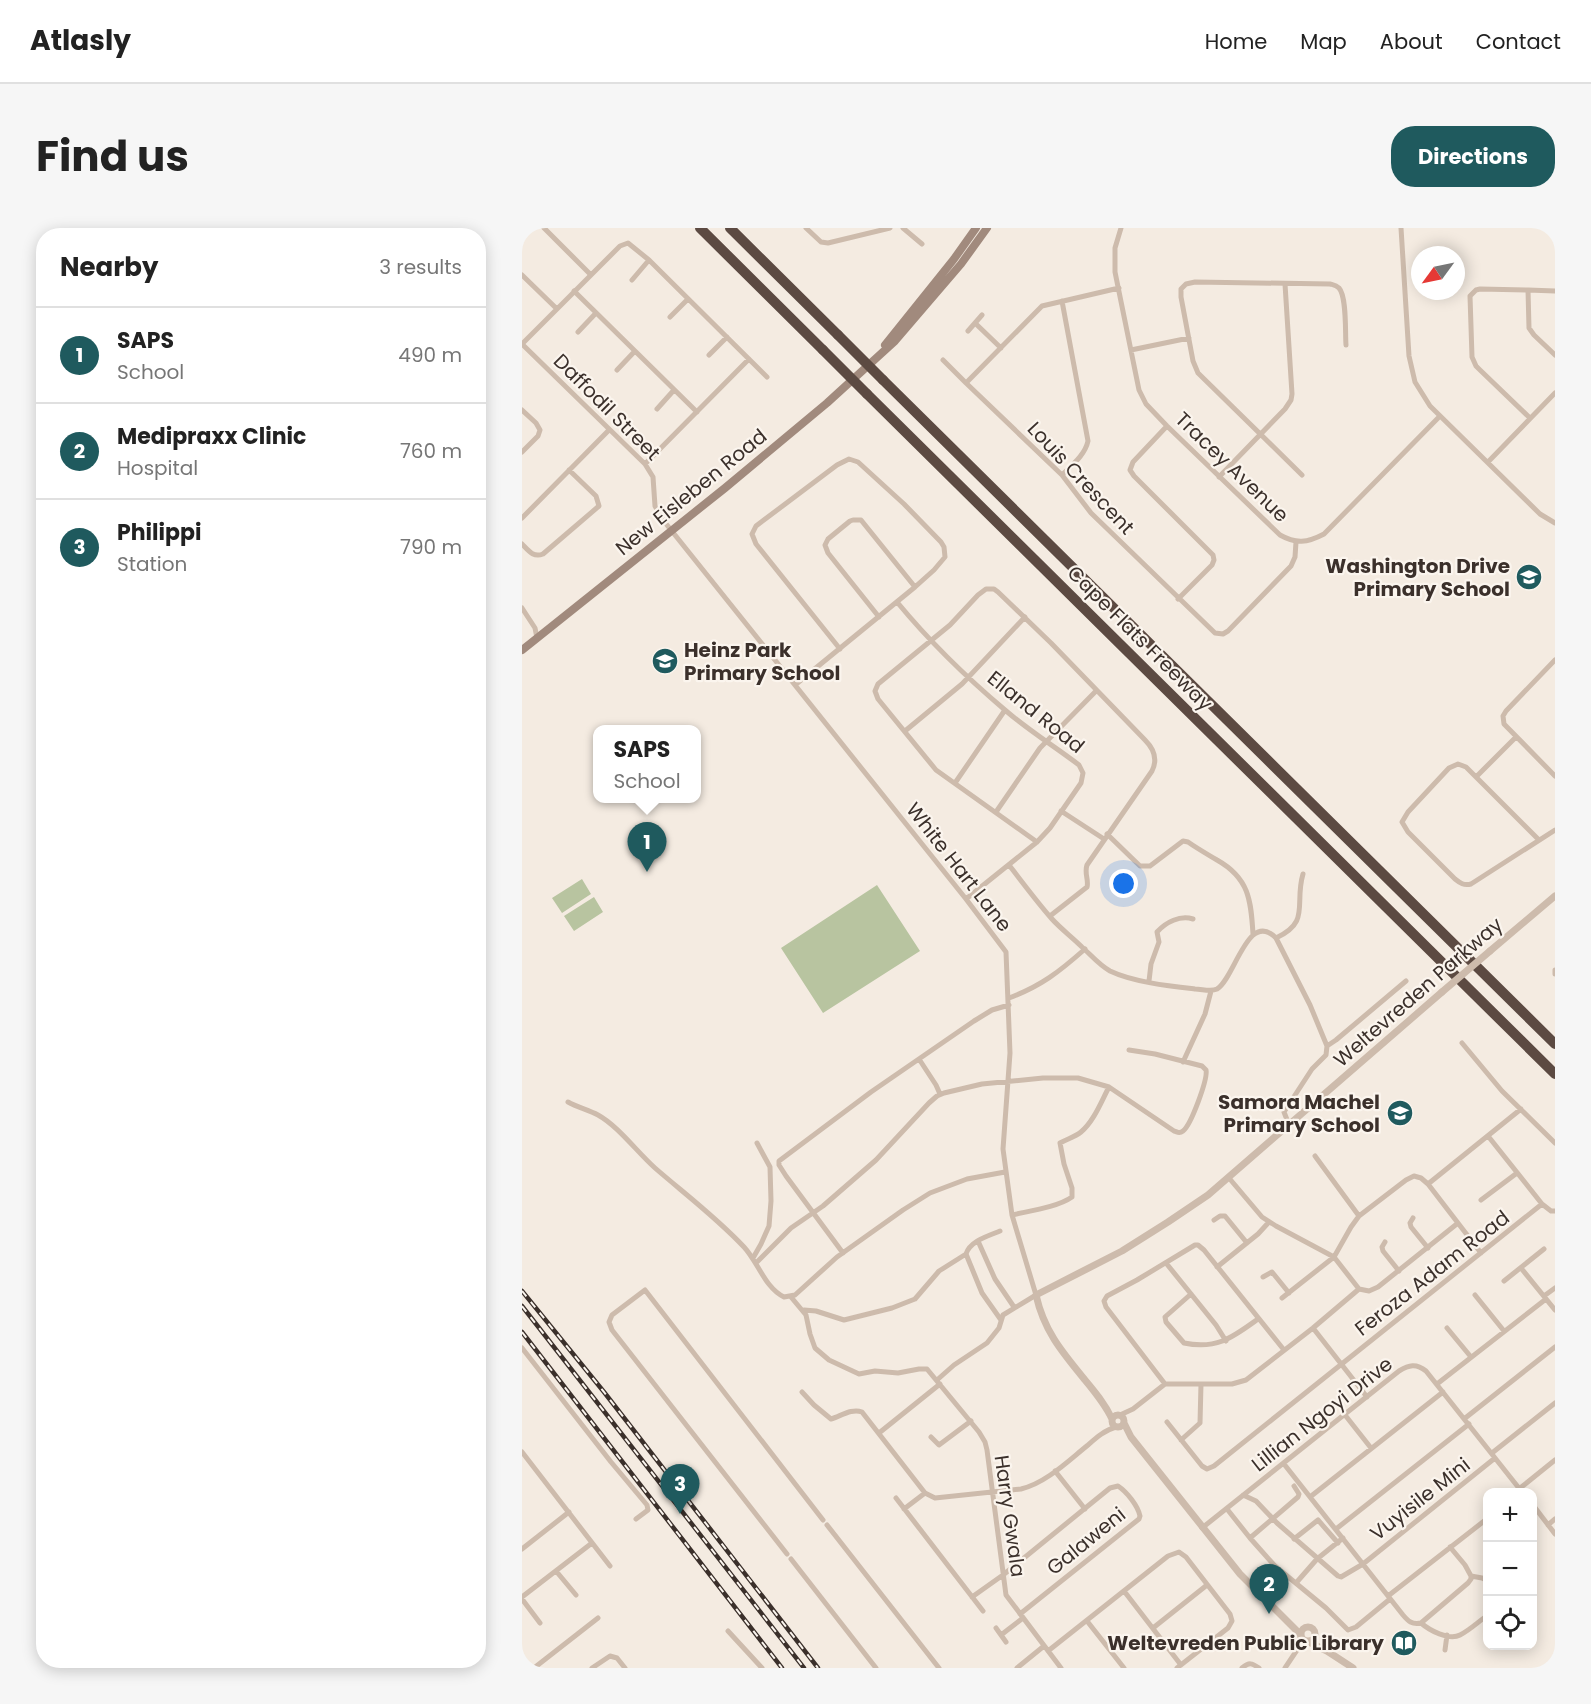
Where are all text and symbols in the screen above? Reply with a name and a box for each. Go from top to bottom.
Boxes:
text: Atlasly [30,21,131,60]
text: Home [1205,27,1267,56]
text: Map [1300,27,1347,56]
text: About [1380,27,1443,56]
text: Contact [1476,27,1561,56]
button: Directions [1391,126,1555,187]
text: Find us [36,127,189,186]
north arrow [1411,246,1465,300]
text: Nearby [60,249,158,285]
text: 3 results [379,253,462,281]
text: SAPS [117,325,174,356]
text: 1 [76,341,83,369]
text: 490 m [398,341,462,369]
street label: Daffodil Street [547,347,667,467]
text: School [117,358,184,386]
street label: Tracey Avenue [1169,406,1295,528]
street label: Louis Crescent [1021,415,1141,541]
text: Medipraxx Clinic [117,421,306,452]
street label: New Eisleben Road [609,422,773,562]
text: 2 [74,437,85,465]
text: 760 m [400,437,462,465]
text: Hospital [117,454,198,482]
text: Philippi [117,517,201,548]
text: 3 [73,533,86,561]
text: 790 m [400,533,462,561]
text: Station [117,550,187,578]
place label: Washington Drive Primary School [1325,552,1510,603]
street label: Cape Flats Freeway [1061,559,1219,717]
school or university icon: Washington Drive Primary School [1514,562,1544,592]
place label: Heinz Park Primary School [684,636,840,687]
school or university icon: Heinz Park Primary School [650,646,680,676]
street label: Elland Road [982,664,1090,760]
popup [593,725,701,803]
text: SAPS [613,734,670,765]
text: School [613,767,681,795]
street label: White Hart Lane [900,796,1018,938]
pin: 1 [628,822,666,872]
your location [1109,869,1138,898]
street label: Weltevreden Parkway [1327,911,1509,1073]
place label: Samora Machel Primary School [1218,1088,1380,1139]
school or university icon: Samora Machel Primary School [1385,1098,1415,1128]
street label: Feroza Adam Road [1349,1204,1515,1342]
street label: Lillian Ngoyi Drive [1246,1350,1398,1478]
street label: Vuyisile Mini [1364,1451,1476,1547]
street label: Harry Gwala [988,1453,1032,1579]
pin: 3 [660,1464,700,1514]
map controls [1483,1488,1537,1650]
button: + [1483,1488,1537,1542]
street label: Galaweni [1041,1501,1131,1581]
button: − [1483,1542,1537,1596]
pin: 2 [1250,1564,1288,1614]
button: locate [1483,1596,1537,1650]
library icon: Weltevreden Public Library [1389,1628,1419,1658]
place label: Weltevreden Public Library [1107,1629,1384,1657]

